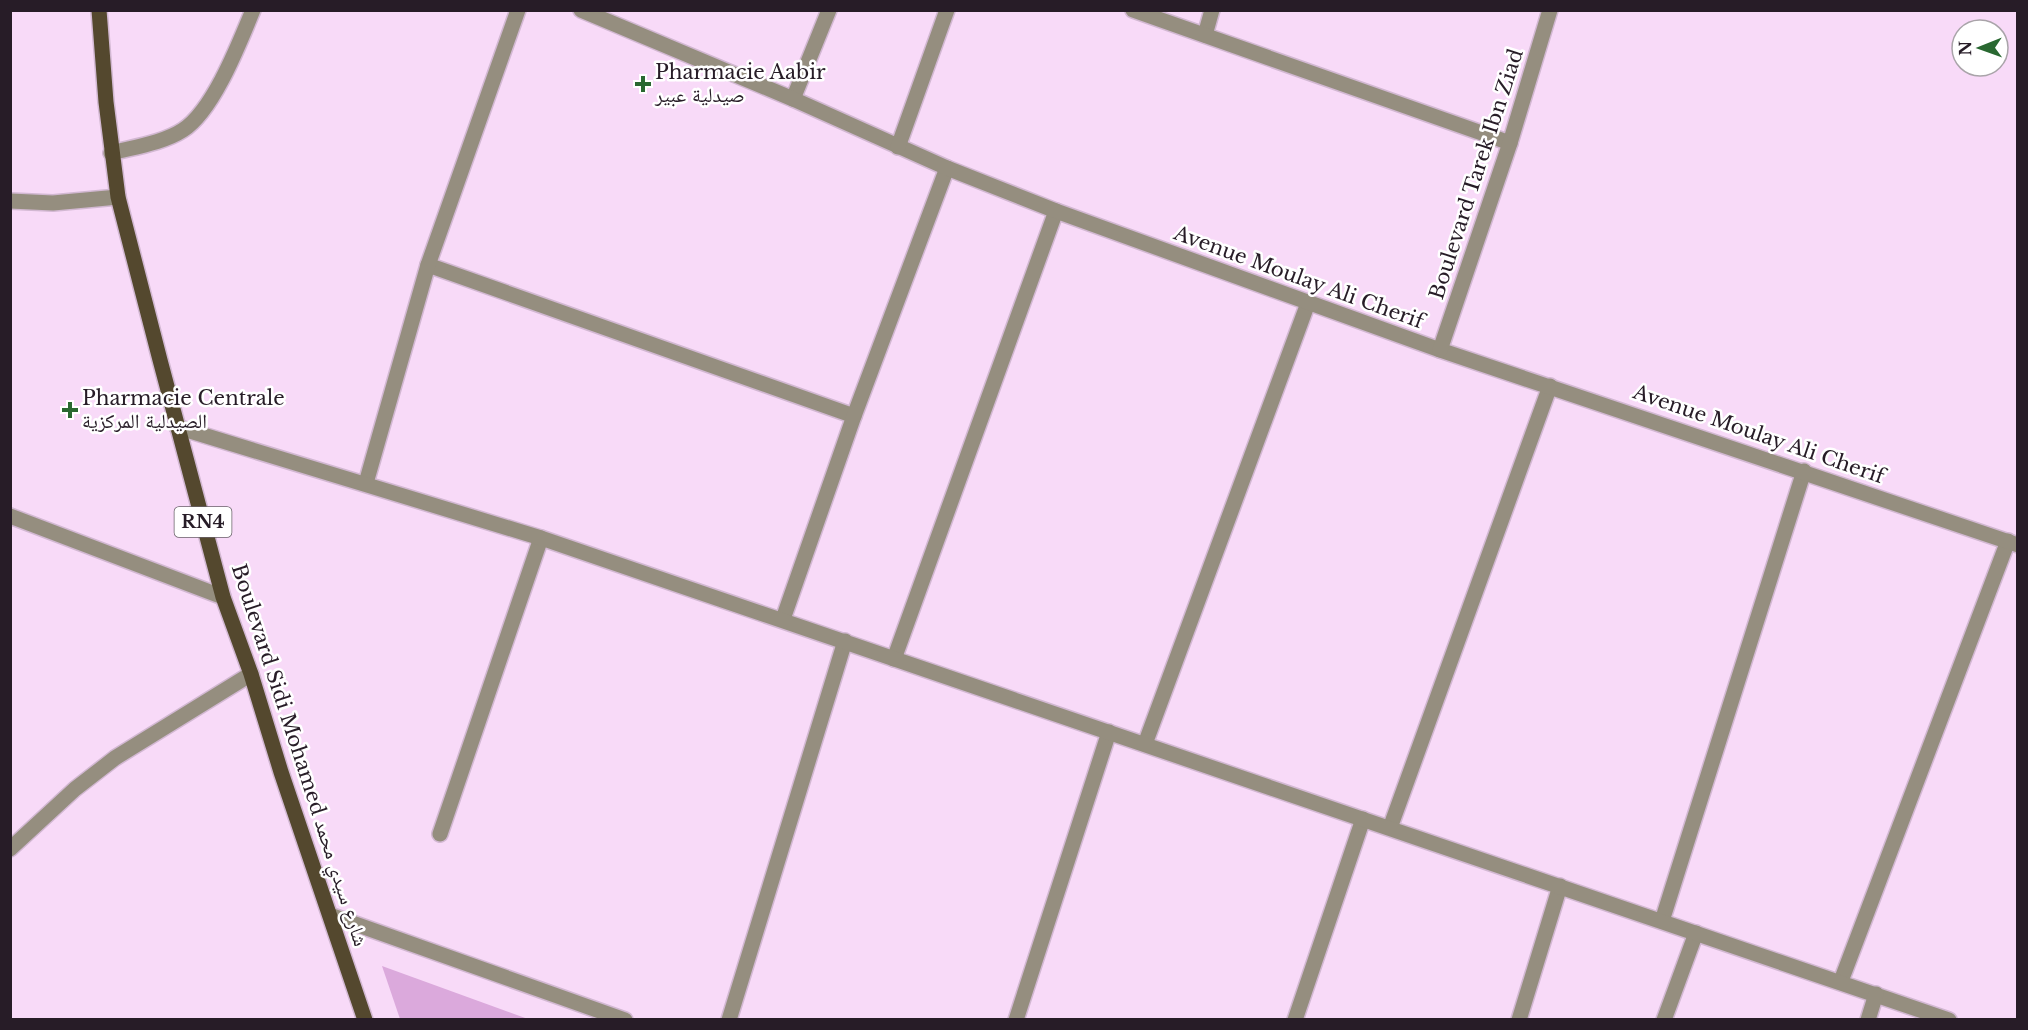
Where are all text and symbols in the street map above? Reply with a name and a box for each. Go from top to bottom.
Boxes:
north arrow [1950,18,2010,78]
text: N [1955,41,1975,56]
street label: Boulevard Tarek Ibn Ziad [1424,46,1528,302]
place label: Pharmacie Aabir صيدلية عبير [654,60,826,107]
marker: Pharmacie Aabir صيدلية عبير [636,77,650,91]
street label: Avenue Moulay Ali Cherif [1170,220,1430,334]
street label: Avenue Moulay Ali Cherif [1629,379,1890,489]
place label: Pharmacie Centrale الصيدلية المركزية [82,386,285,433]
marker: Pharmacie Centrale الصيدلية المركزية [63,403,77,417]
road number: RN4 [174,507,232,537]
street label: Boulevard Sidi Mohamed شارع سيدي محمد [223,561,373,950]

